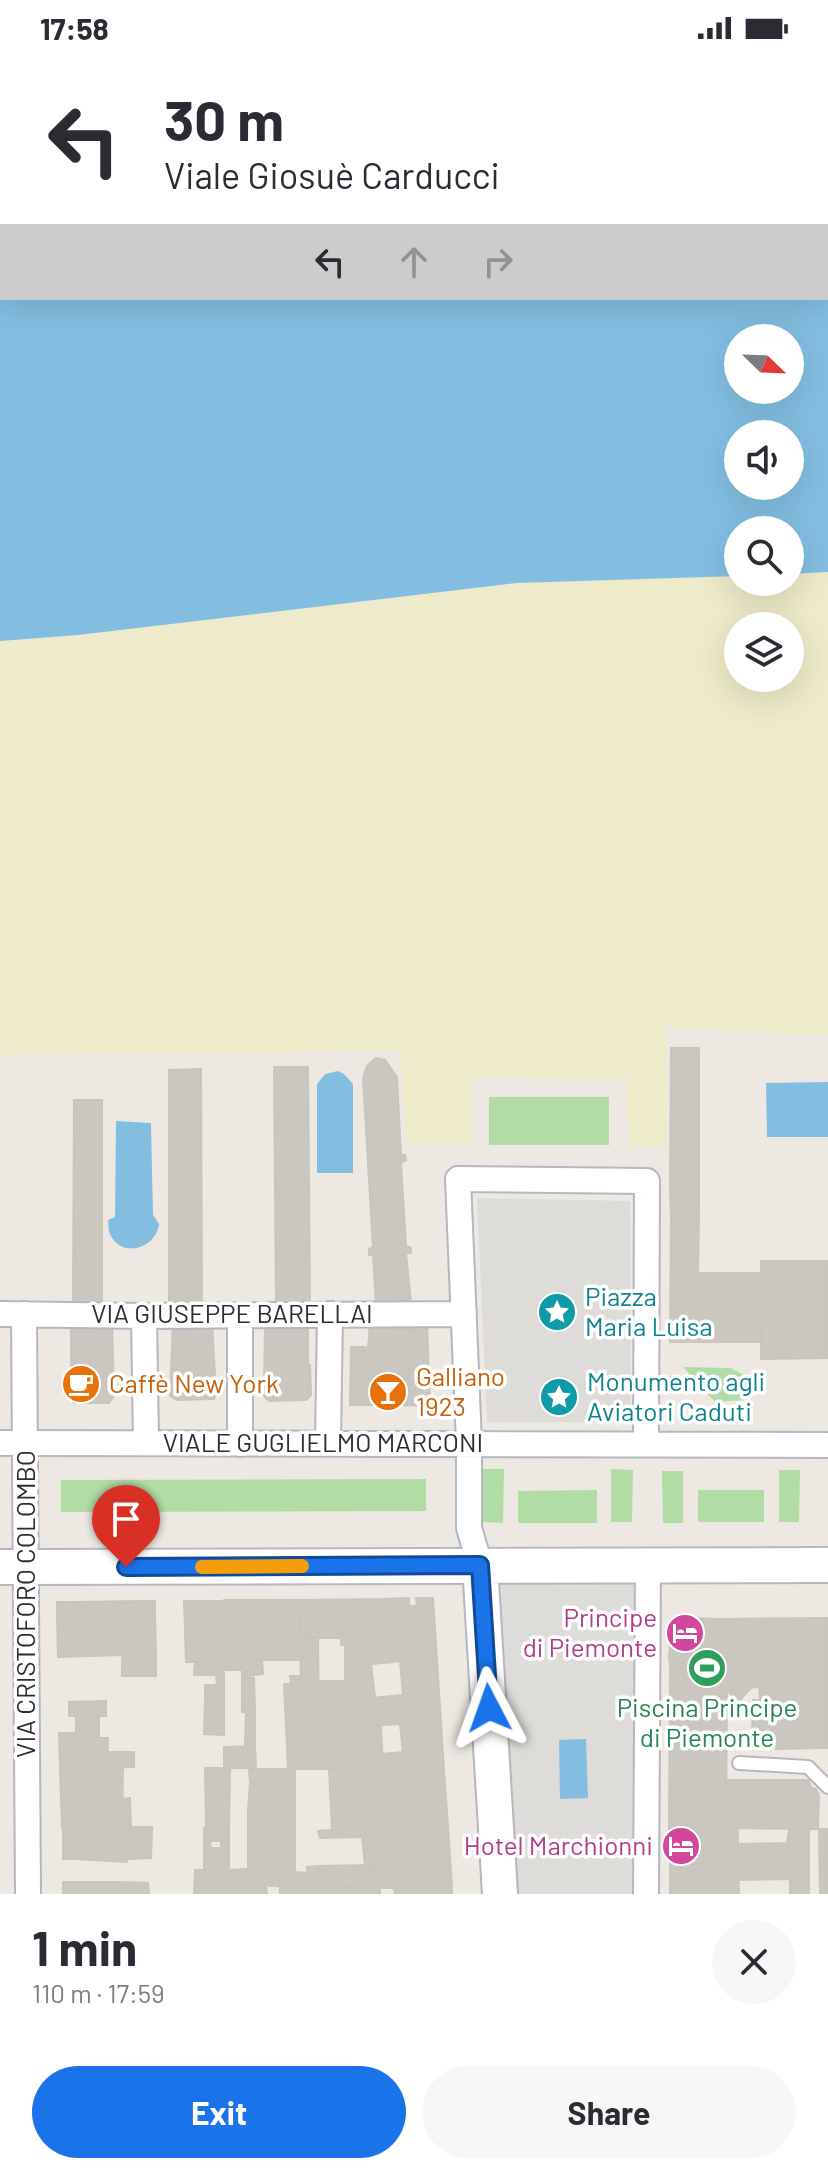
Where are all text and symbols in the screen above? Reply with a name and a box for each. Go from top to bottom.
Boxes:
text: 17:58 [40,10,109,46]
text: 30 m [164,85,284,152]
icon: left [32,88,136,192]
text: Viale Giosuè Carducci [164,153,500,196]
icon: left [308,240,352,284]
icon: ahead [392,240,436,284]
icon: right [476,240,520,284]
north arrow [724,324,804,404]
map controls [724,324,804,692]
button: sound [724,420,804,500]
button: search [724,516,804,596]
button: layers [724,612,804,692]
place label: Piazza Maria Luisa [585,1280,713,1341]
place icon: Piazza Maria Luisa [536,1291,578,1333]
street label: VIA GIUSEPPE BARELLAI [91,1297,373,1328]
place label: Galliano 1923 [416,1360,505,1421]
cafe icon: Caffè New York [60,1363,102,1405]
place label: Monumento agli Aviatori Caduti [587,1365,765,1426]
place label: Caffè New York [109,1367,279,1398]
bar icon: Galliano 1923 [367,1371,409,1413]
place icon: Monumento agli Aviatori Caduti [538,1376,580,1418]
street label: VIALE GUGLIELMO MARCONI [163,1426,483,1457]
street label: VIA CRISTOFORO COLOMBO [9,1450,40,1758]
pin [92,1485,160,1567]
icon: arrive [104,1497,148,1541]
place label: Principe di Piemonte [523,1601,657,1662]
hotel icon: Principe di Piemonte [664,1612,706,1654]
sports icon: Piscina Principe di Piemonte [686,1647,728,1689]
position arrow [447,1666,531,1750]
place label: Piscina Principe di Piemonte [617,1691,797,1752]
hotel icon: Hotel Marchionni [660,1825,702,1867]
place label: Hotel Marchionni [464,1829,653,1860]
text: 1 min [32,1918,137,1976]
button: close [712,1920,796,2004]
text: 110 m · 17:59 [32,1977,165,2008]
button: Exit [32,2066,406,2158]
button: Share [422,2066,796,2158]

